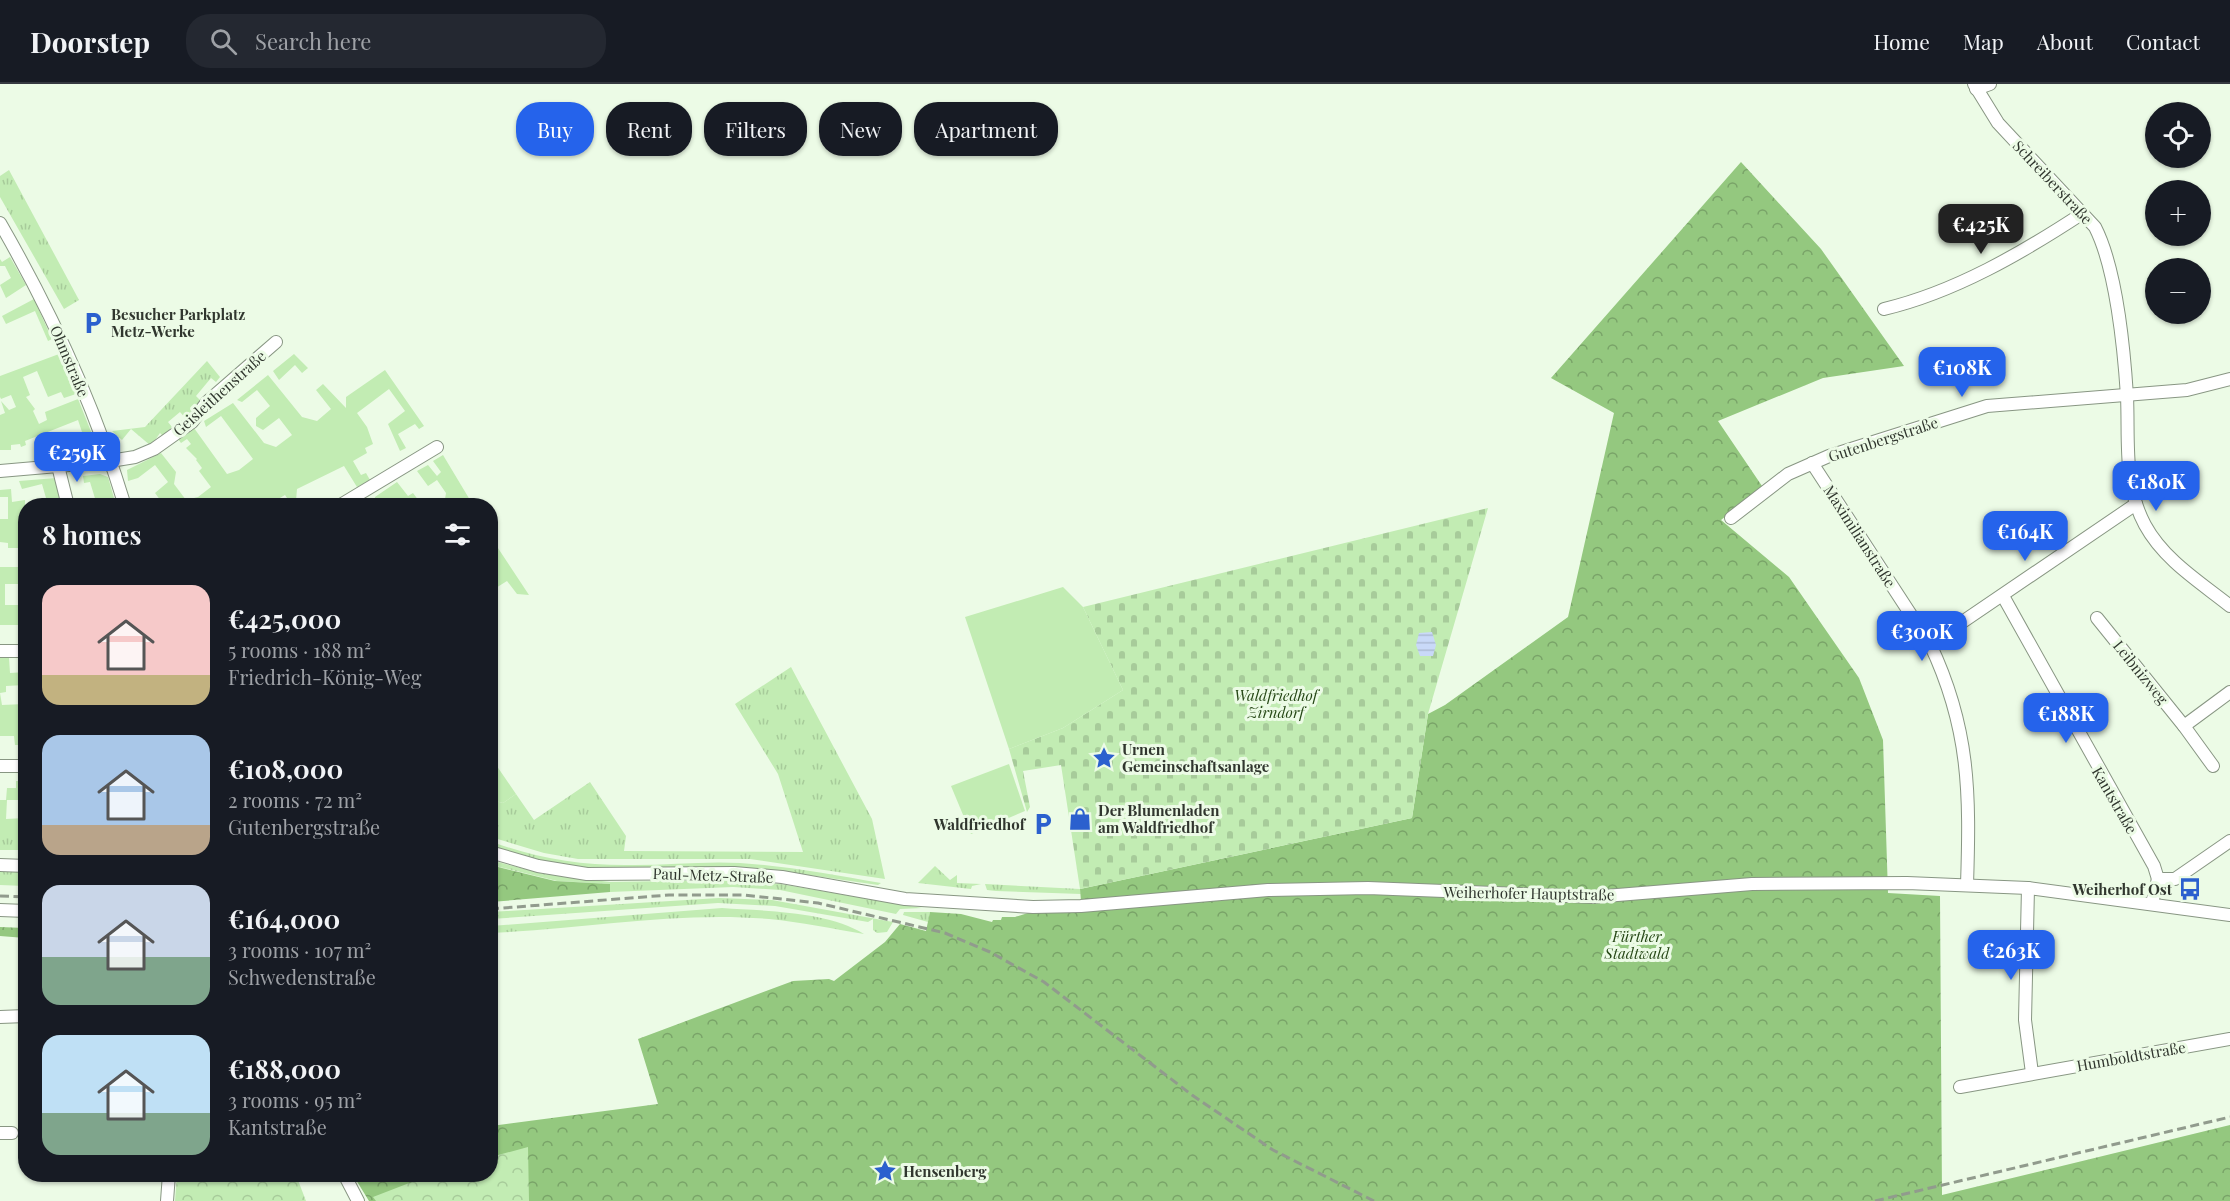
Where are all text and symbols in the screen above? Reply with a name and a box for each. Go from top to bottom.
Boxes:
search box [186,14,606,68]
text: Doorstep [30,23,150,60]
icon: search [207,25,240,58]
text: Search here [255,26,371,56]
text: Home [1874,27,1930,55]
text: Map [1963,27,2004,55]
text: About [2037,27,2093,55]
text: Contact [2126,27,2200,55]
chip: Buy [516,102,594,156]
chip: Rent [606,102,692,156]
chip: Filters [704,102,807,156]
chip: New [819,102,902,156]
chip: Apartment [914,102,1058,156]
map controls [2145,102,2211,324]
button: locate [2145,102,2211,168]
street label: Schreiberstraße [2009,136,2097,228]
button: + [2145,180,2211,246]
pin: €425K [1939,204,2023,255]
text: €425K [1952,210,2010,237]
button: − [2145,258,2211,324]
place label: Besucher Parkplatz Metz-Werke [111,304,245,341]
parking icon: Besucher Parkplatz Metz-Werke [80,310,106,336]
street label: Ohmstraße [46,322,94,400]
street label: Geisleithenstraße [168,346,270,440]
pin: €108K [1920,347,2004,398]
text: €108K [1933,353,1991,380]
street label: Gutenbergstraße [1826,412,1940,466]
pin: €259K [35,432,119,483]
text: €259K [48,438,106,465]
pin: €180K [2114,461,2198,512]
text: €180K [2127,467,2185,494]
street label: Maximilianstraße [1819,481,1901,591]
pin: €164K [1983,511,2067,562]
text: 8 homes [42,517,141,552]
text: €164K [1997,517,2053,544]
icon: filters [441,518,474,551]
text: €425,000 [228,601,341,636]
icon: home [90,609,162,681]
pin: €300K [1880,611,1964,662]
text: €300K [1891,617,1953,644]
text: 5 rooms · 188 m² [228,636,371,663]
street label: Leibnizweg [2109,636,2173,708]
text: Friedrich-König-Weg [228,663,421,690]
park label: Waldfriedhof Zirndorf [1234,685,1321,722]
pin: €188K [2024,693,2108,744]
text: €188K [2037,699,2095,726]
place label: Urnen Gemeinschaftsanlage [1122,739,1270,776]
place icon: Urnen Gemeinschaftsanlage [1091,745,1117,771]
text: €108,000 [228,751,343,786]
icon: home [90,759,162,831]
street label: Kantstraße [2088,763,2142,837]
text: 2 rooms · 72 m² [228,786,362,813]
place label: Der Blumenladen am Waldfriedhof [1098,800,1220,837]
shop icon: Der Blumenladen am Waldfriedhof [1067,806,1093,832]
parking icon: Waldfriedhof [1030,811,1056,837]
text: Gutenbergstraße [228,813,380,840]
place label: Waldfriedhof [933,814,1027,834]
street label: Paul-Metz-Straße [652,863,774,887]
bus stop icon: Weiherhof Ost [2177,876,2203,902]
place label: Weiherhof Ost [2072,879,2173,899]
street label: Weiherhofer Hauptstraße [1442,881,1615,904]
text: €164,000 [228,901,340,936]
icon: home [90,909,162,981]
park label: Fürther Stadtwald [1604,926,1670,963]
pin: €263K [1969,930,2053,981]
text: 3 rooms · 107 m² [228,936,371,963]
text: €263K [1982,936,2040,963]
text: Schwedenstraße [228,963,376,990]
street label: Humboldtstraße [2075,1037,2187,1075]
text: €188,000 [228,1051,341,1086]
icon: home [90,1059,162,1131]
text: 3 rooms · 95 m² [228,1086,362,1113]
text: Kantstraße [228,1113,327,1140]
place icon: Hensenberg [872,1158,898,1184]
place label: Hensenberg [903,1161,987,1181]

